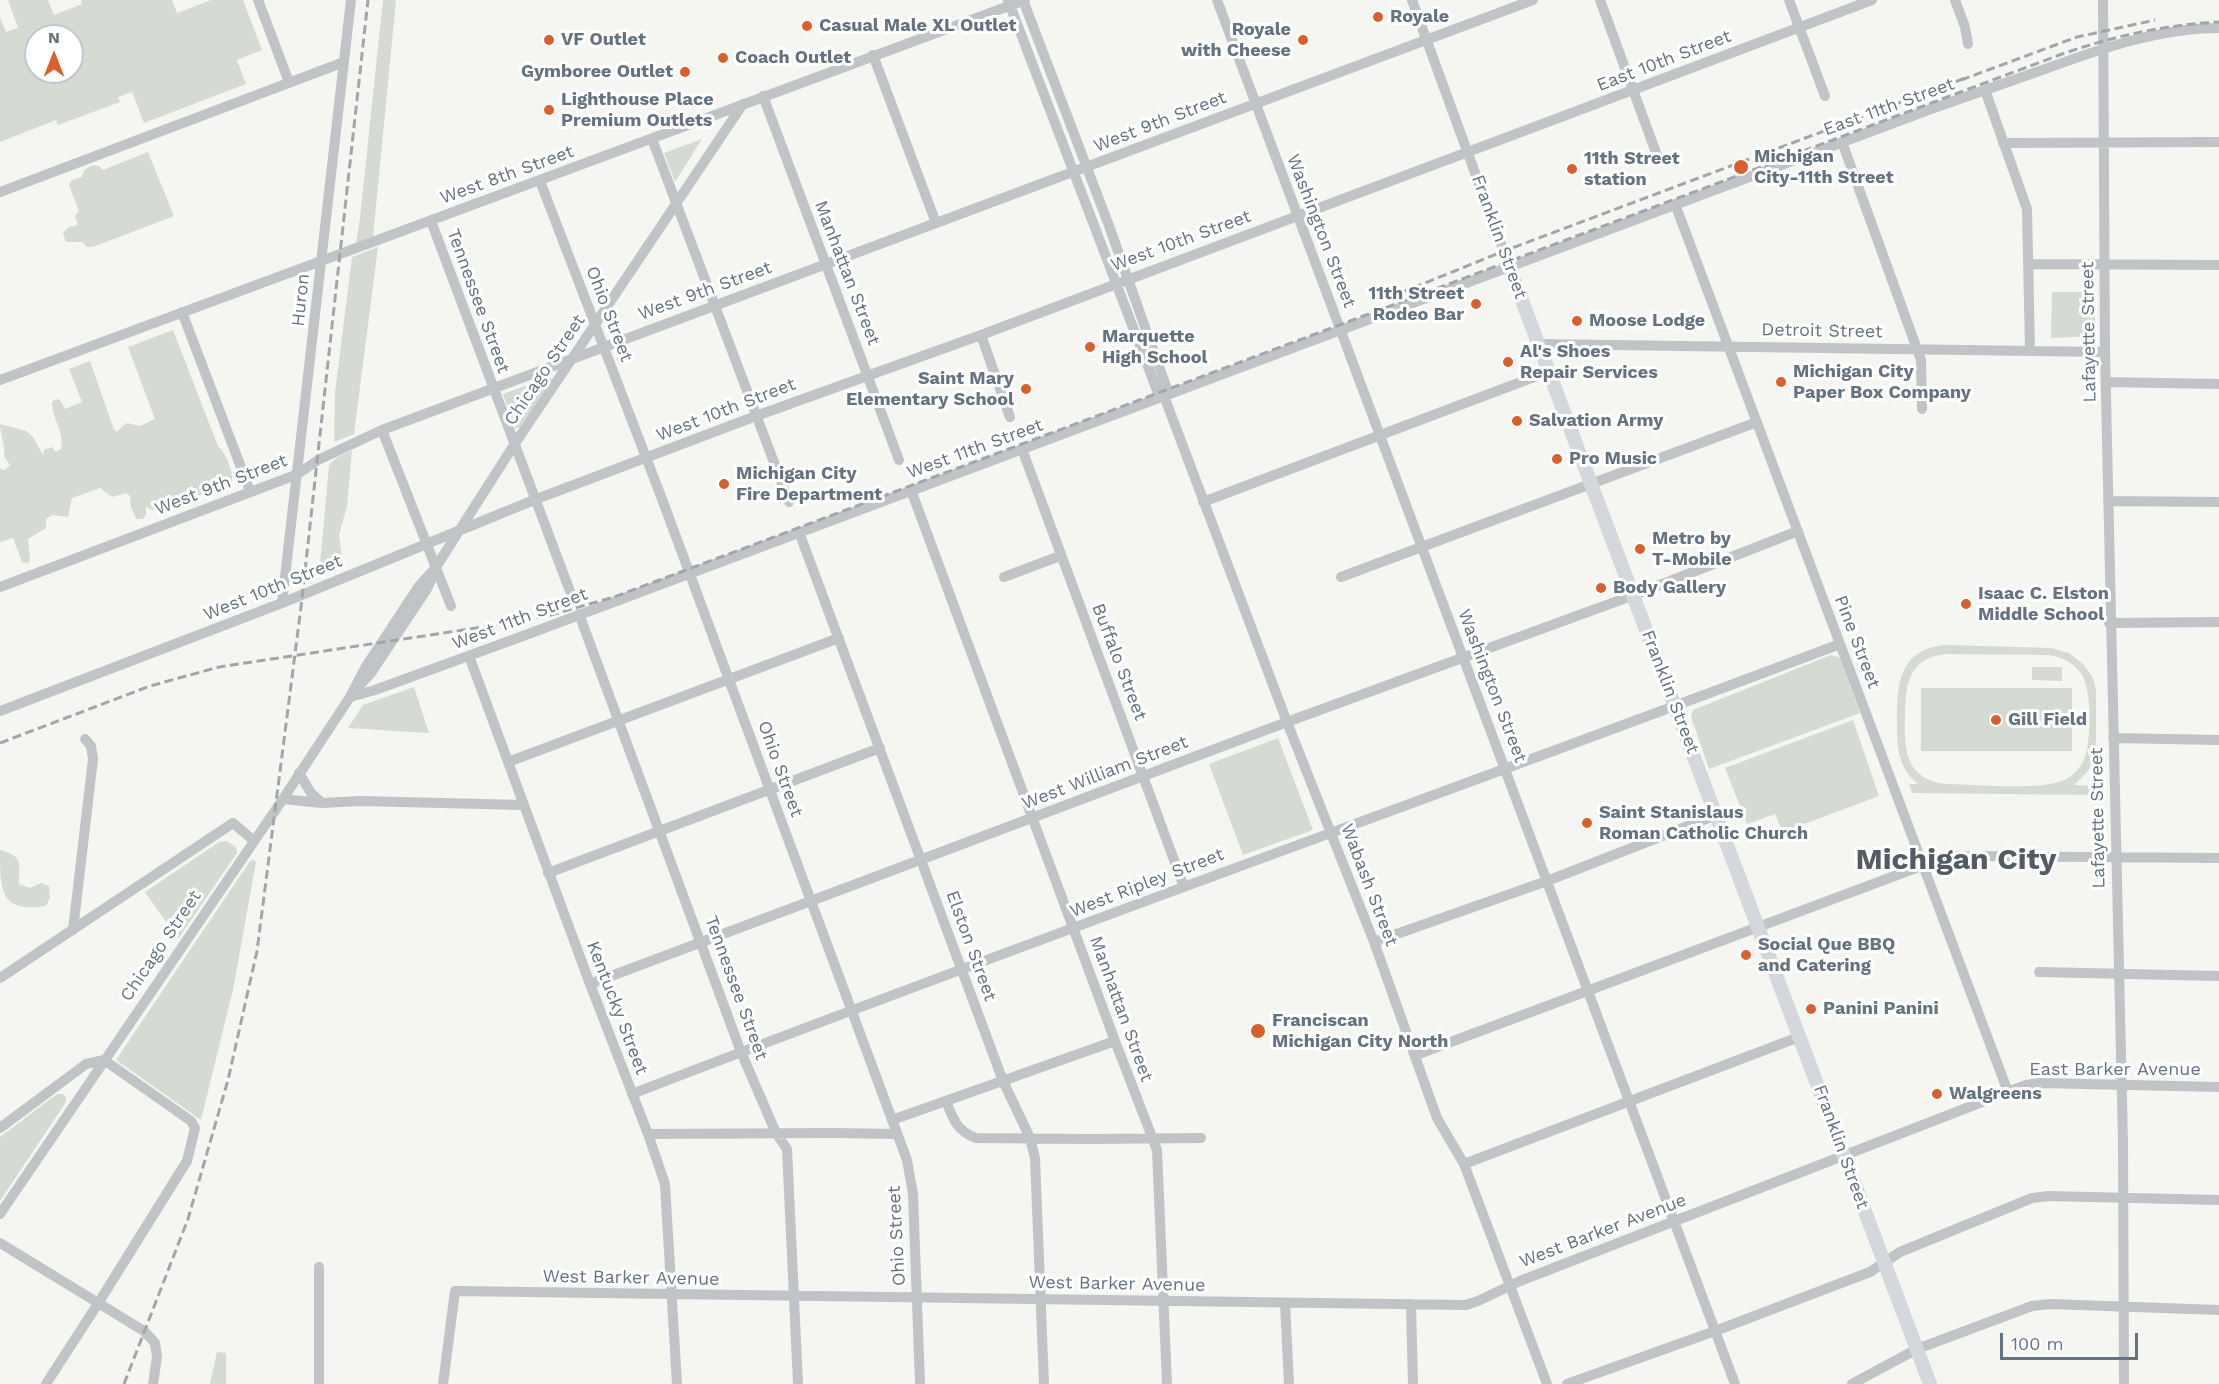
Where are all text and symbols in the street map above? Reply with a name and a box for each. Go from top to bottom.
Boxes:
place label: Royale [1390,6,1449,28]
marker: Royale [1371,10,1385,24]
place label: Casual Male XL Outlet [819,15,1016,37]
marker: Casual Male XL Outlet [800,19,814,33]
place label: Royale with Cheese [1181,19,1291,62]
north arrow [24,24,84,84]
street label: East 10th Street [1594,25,1734,97]
text: N [48,28,60,47]
place label: VF Outlet [561,29,646,51]
marker: VF Outlet [542,33,556,47]
marker: Royale with Cheese [1296,33,1310,47]
place label: Coach Outlet [735,47,851,69]
marker: Coach Outlet [716,51,730,65]
place label: Gymboree Outlet [521,61,673,83]
marker: Gymboree Outlet [678,65,692,79]
street label: East 11th Street [1821,73,1957,141]
street label: West 9th Street [1091,87,1229,157]
place label: Lighthouse Place Premium Outlets [561,89,714,132]
marker: Lighthouse Place Premium Outlets [542,103,556,117]
street label: West 8th Street [437,141,577,209]
place label: Michigan City-11th Street [1754,146,1894,188]
place label: 11th Street station [1584,148,1680,190]
street label: Washington Street [1282,151,1360,311]
marker: Michigan City-11th Street [1732,158,1750,176]
marker: 11th Street station [1565,162,1579,176]
street label: Franklin Street [1467,172,1531,302]
street label: Manhattan Street [809,198,885,348]
street label: West 10th Street [1108,206,1254,276]
street label: Tennessee Street [442,226,514,376]
street label: West 9th Street [635,257,775,325]
street label: Lafayette Street [2077,261,2101,403]
street label: Ohio Street [581,263,637,365]
street label: Huron [287,272,315,328]
place label: 11th Street Rodeo Bar [1368,283,1464,326]
marker: 11th Street Rodeo Bar [1469,297,1483,311]
street label: Chicago Street [500,310,590,430]
place label: Moose Lodge [1589,310,1705,332]
marker: Moose Lodge [1570,314,1584,328]
street label: Detroit Street [1761,319,1883,343]
place label: Marquette High School [1102,326,1207,368]
marker: Marquette High School [1083,340,1097,354]
place label: Al's Shoes Repair Services [1520,341,1658,384]
marker: Al's Shoes Repair Services [1501,355,1515,369]
place label: Michigan City Paper Box Company [1793,361,1971,404]
place label: Saint Mary Elementary School [846,368,1014,410]
street label: West 10th Street [653,373,799,447]
marker: Michigan City Paper Box Company [1774,375,1788,389]
marker: Saint Mary Elementary School [1019,382,1033,396]
place label: Salvation Army [1529,410,1663,432]
street label: West 11th Street [904,414,1046,484]
marker: Salvation Army [1510,414,1524,428]
place label: Pro Music [1569,448,1657,470]
street label: West 9th Street [152,450,290,520]
marker: Pro Music [1550,452,1564,466]
place label: Michigan City Fire Department [736,463,882,506]
marker: Michigan City Fire Department [717,477,731,491]
place label: Metro by T-Mobile [1652,528,1732,570]
marker: Metro by T-Mobile [1633,542,1647,556]
street label: West 10th Street [201,550,345,626]
place label: Body Gallery [1613,577,1726,599]
marker: Body Gallery [1594,581,1608,595]
street label: West 11th Street [449,583,591,655]
place label: Isaac C. Elston Middle School [1978,583,2109,626]
street label: Pine Street [1829,593,1885,691]
marker: Isaac C. Elston Middle School [1959,597,1973,611]
street label: Buffalo Street [1087,601,1151,723]
street label: Washington Street [1453,606,1531,766]
street label: Franklin Street [1637,627,1703,757]
place label: Gill Field [2008,709,2087,731]
marker: Gill Field [1989,713,2003,727]
street label: Ohio Street [753,718,807,820]
street label: West William Street [1019,731,1191,815]
street label: Lafayette Street [2086,747,2110,889]
place label: Saint Stanislaus Roman Catholic Church [1599,802,1808,844]
marker: Saint Stanislaus Roman Catholic Church [1580,816,1594,830]
street label: Wabash Street [1336,821,1402,949]
district label: Michigan City [1856,842,2056,878]
street label: West Ripley Street [1067,844,1227,922]
street label: Chicago Street [116,886,206,1006]
street label: Elston Street [941,888,1001,1004]
street label: Tennessee Street [700,913,772,1063]
street label: Manhattan Street [1085,933,1157,1085]
place label: Social Que BBQ and Catering [1758,934,1895,976]
street label: Kentucky Street [582,938,652,1078]
marker: Social Que BBQ and Catering [1739,948,1753,962]
place label: Panini Panini [1823,998,1939,1020]
marker: Panini Panini [1804,1002,1818,1016]
place label: Franciscan Michigan City North [1272,1010,1449,1052]
marker: Franciscan Michigan City North [1249,1022,1267,1040]
street label: East Barker Avenue [2029,1059,2201,1081]
street label: Franklin Street [1809,1082,1873,1212]
place label: Walgreens [1949,1083,2042,1105]
marker: Walgreens [1930,1087,1944,1101]
street label: Ohio Street [884,1185,910,1287]
street label: West Barker Avenue [1517,1189,1689,1273]
street label: West Barker Avenue [542,1266,720,1290]
street label: West Barker Avenue [1028,1272,1206,1296]
scale bar [2003,1321,2141,1359]
text: 100 m [2011,1333,2064,1354]

